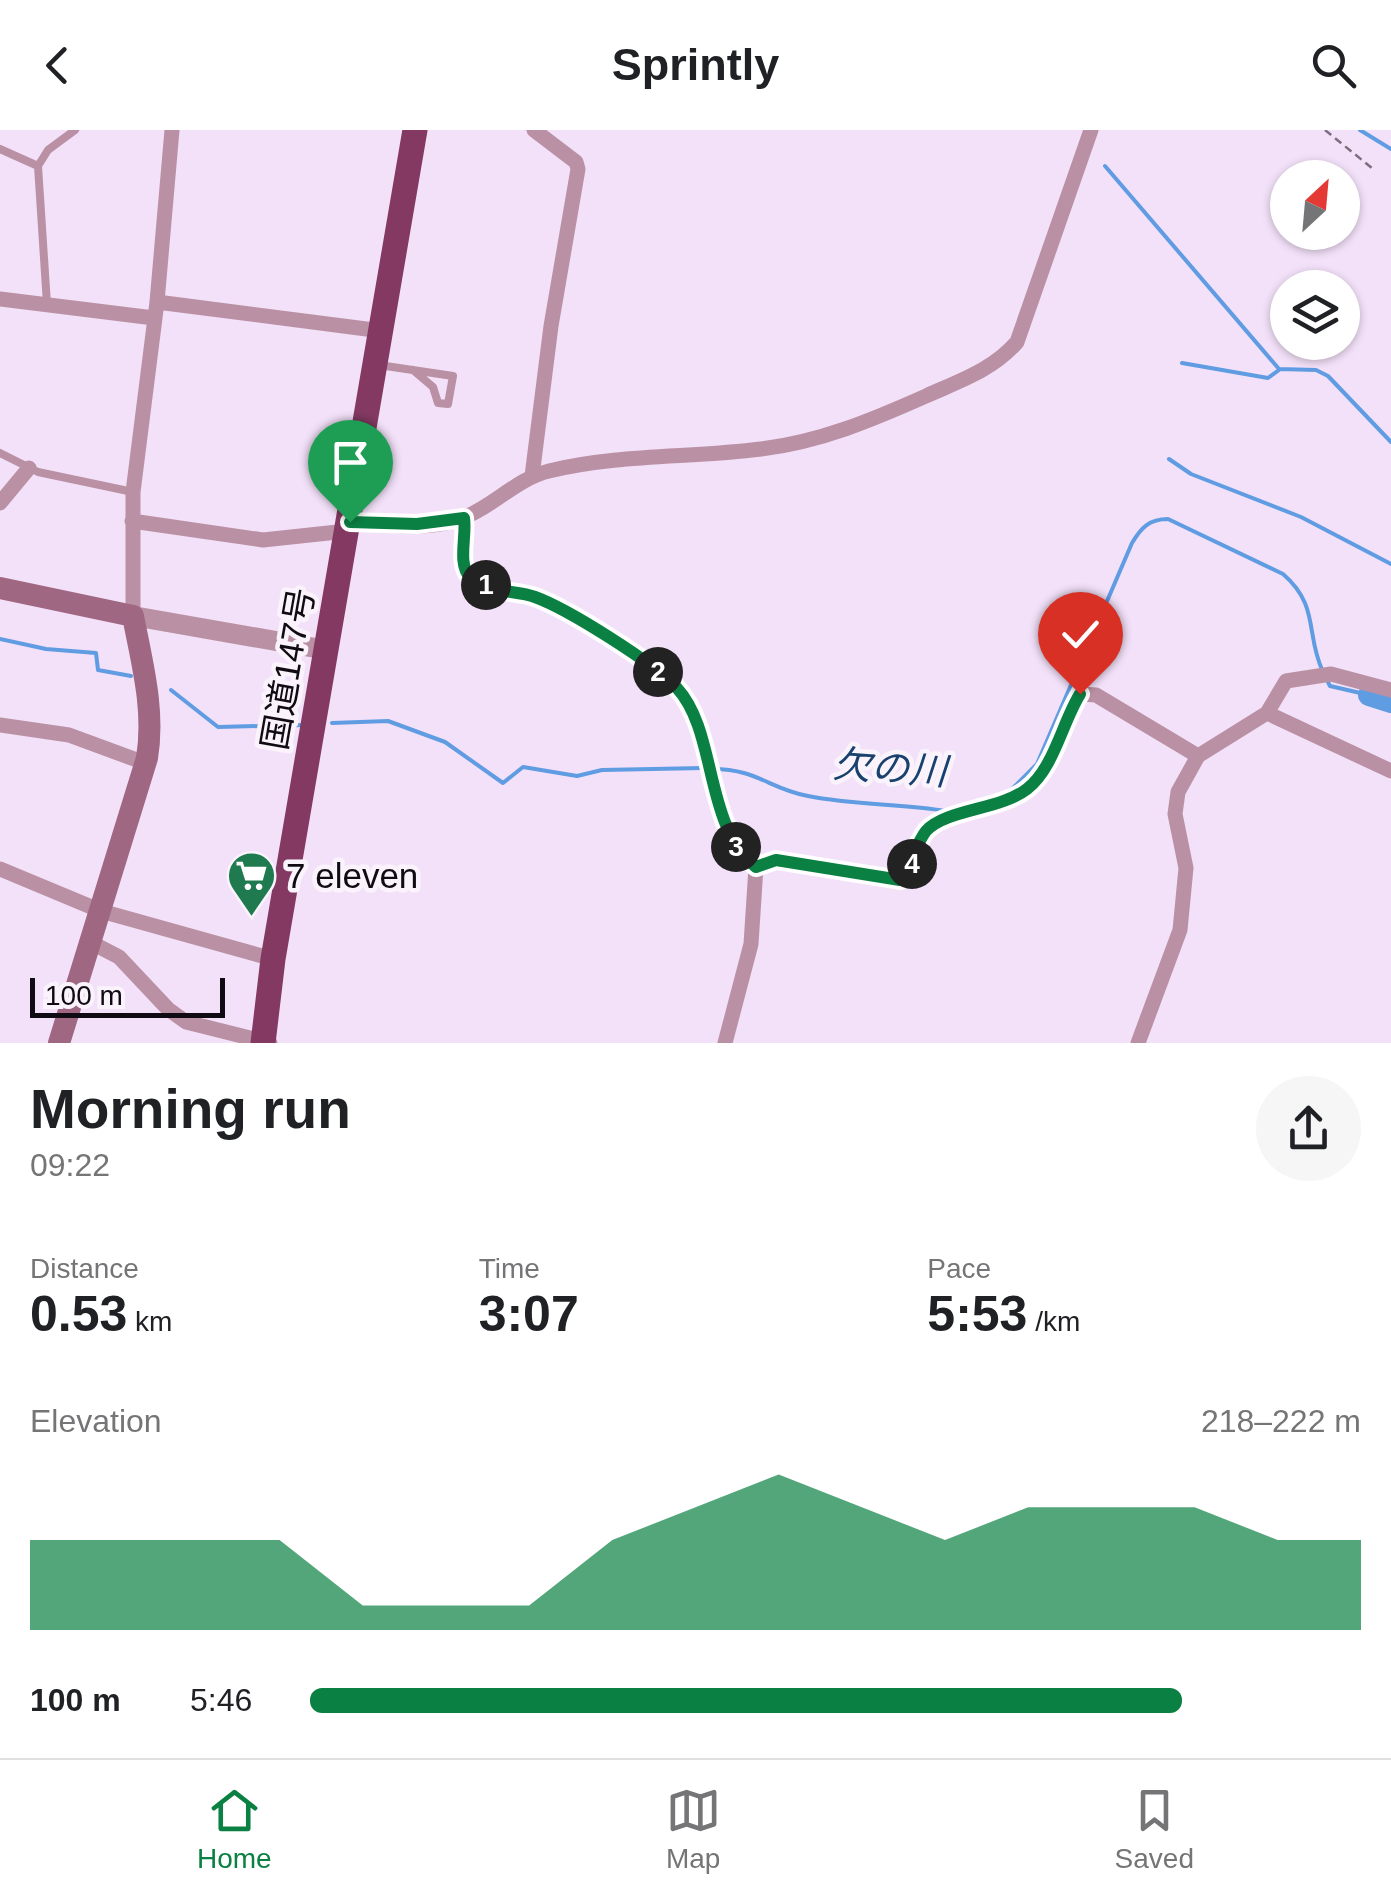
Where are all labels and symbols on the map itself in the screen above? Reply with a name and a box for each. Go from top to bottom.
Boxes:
north arrow [1270,160,1360,250]
pin [308,420,393,523]
pin: 1 [461,560,511,610]
street label: 国道147号 [254,585,321,753]
pin [1038,592,1123,695]
pin: 2 [633,647,683,697]
water label: 欠の川 [832,743,952,793]
pin: 3 [711,822,761,872]
pin: 4 [887,839,937,889]
supermarket icon: 7 eleven [225,850,277,918]
place label: 7 eleven [286,856,418,895]
scale bar [30,973,225,1018]

